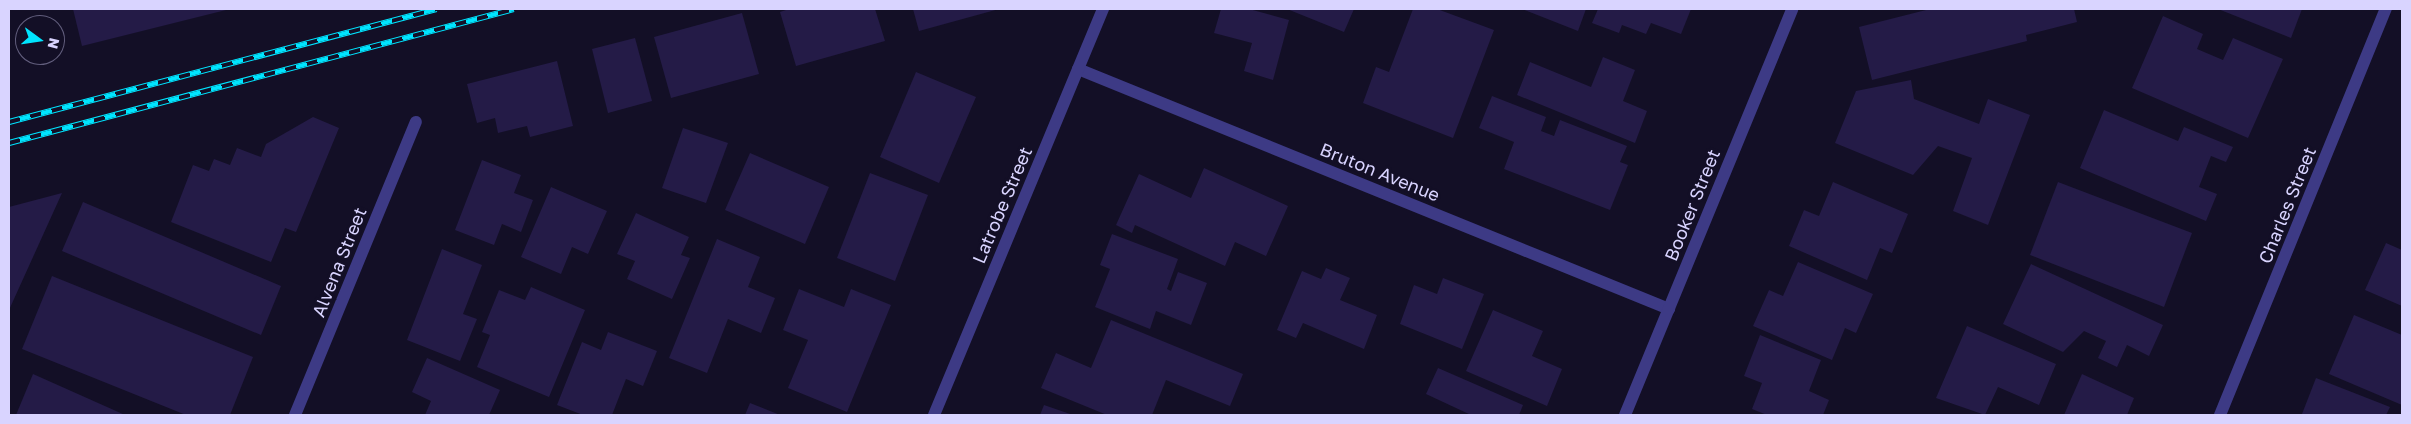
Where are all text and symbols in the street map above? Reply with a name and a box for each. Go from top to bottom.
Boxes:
north arrow [15,15,65,65]
text: N [45,36,64,51]
street label: Bruton Avenue [1317,138,1443,206]
street label: Latrobe Street [968,143,1036,267]
street label: Charles Street [2254,144,2320,266]
street label: Booker Street [1660,146,1724,264]
street label: Alvena Street [307,204,371,320]

